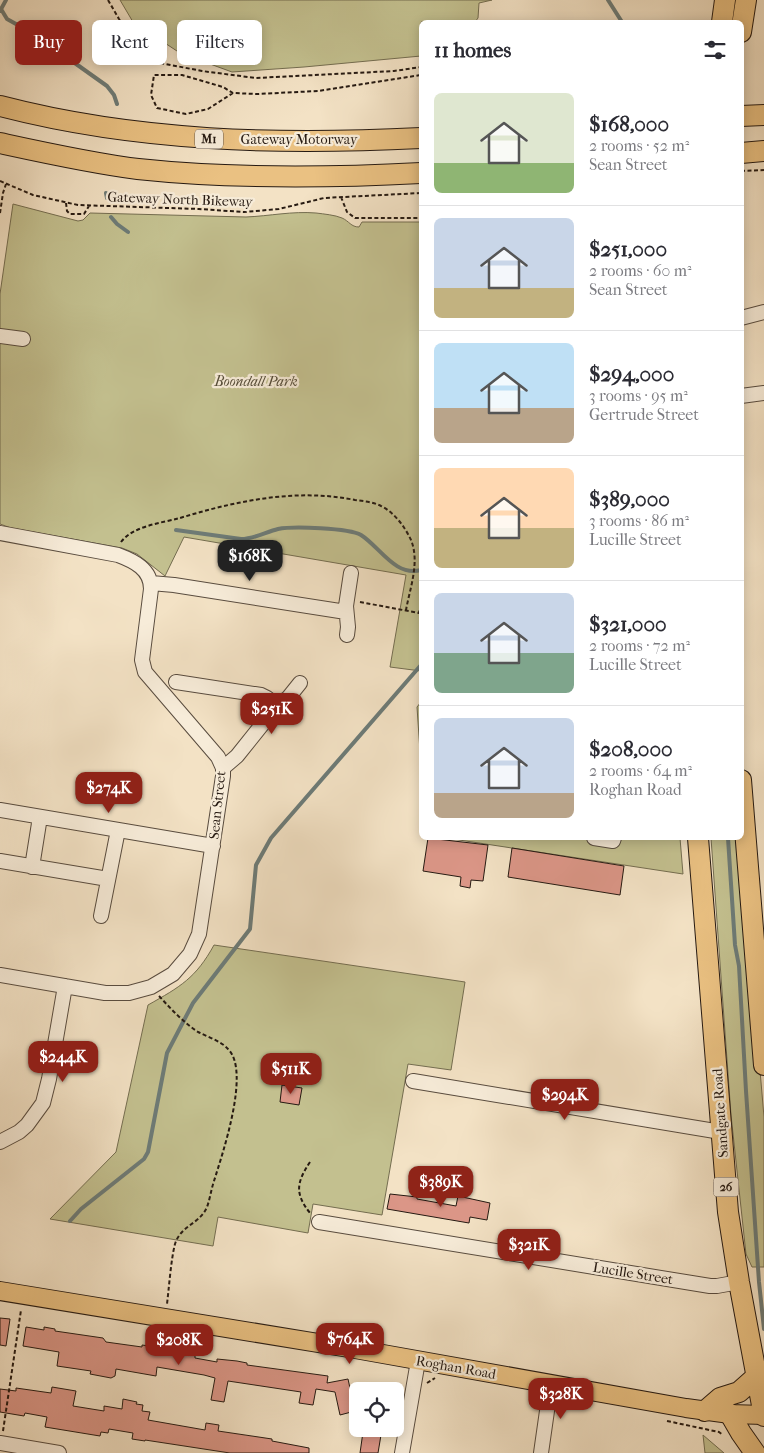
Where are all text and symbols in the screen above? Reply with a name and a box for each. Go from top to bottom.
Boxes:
chip: Buy [15,20,82,65]
chip: Rent [92,20,167,65]
chip: Filters [177,20,262,65]
icon: filters [701,36,729,64]
text: 11 homes [434,38,511,62]
text: $168,000 [589,112,669,136]
icon: home [474,113,534,173]
road number: M1 [195,130,223,148]
street label: Gateway Motorway [241,131,358,148]
text: 2 rooms · 52 m² [589,136,689,155]
text: Sean Street [589,155,668,174]
street label: Gateway North Bikeway [107,188,253,211]
text: $251,000 [589,237,667,261]
icon: home [474,238,534,298]
text: 2 rooms · 60 m² [589,261,692,280]
text: Sean Street [589,280,668,299]
text: $294,000 [589,362,674,386]
icon: home [474,363,534,423]
park label: Boondall Park [213,373,298,390]
text: 3 rooms · 95 m² [589,386,688,405]
text: Gertrude Street [589,405,699,424]
text: $389,000 [589,487,670,511]
icon: home [474,488,534,548]
text: 3 rooms · 86 m² [589,511,689,530]
text: Lucille Street [589,530,682,549]
pin: $168K [215,540,285,582]
text: $168K [229,546,271,565]
text: $321,000 [589,612,667,636]
icon: home [474,613,534,673]
text: 2 rooms · 72 m² [589,636,690,655]
text: Lucille Street [589,655,682,674]
pin: $251K [237,692,307,735]
text: $251K [251,699,293,718]
text: $208,000 [589,737,673,761]
icon: home [474,738,534,798]
text: 2 rooms · 64 m² [589,761,692,780]
street label: Sean Street [205,770,230,840]
pin: $274K [74,772,144,814]
text: $274K [86,778,132,797]
text: Roghan Road [589,780,682,799]
pin: $244K [28,1040,98,1083]
text: $244K [39,1047,87,1066]
pin: $511K [256,1052,326,1095]
text: $511K [272,1059,310,1078]
street label: Sandgate Road [709,1067,732,1158]
pin: $294K [530,1078,600,1121]
text: $294K [542,1085,588,1104]
pin: $389K [406,1166,476,1208]
text: $389K [419,1172,463,1191]
road number: 26 [714,1178,738,1196]
pin: $321K [494,1228,564,1271]
text: $321K [509,1235,549,1254]
street label: Lucille Street [592,1259,674,1288]
pin: $764K [315,1322,385,1365]
pin: $208K [144,1324,214,1366]
text: $764K [327,1329,373,1348]
text: $208K [156,1330,202,1349]
street label: Roghan Road [414,1352,498,1383]
pin: $328K [526,1378,596,1420]
map controls [349,1382,404,1437]
button: locate [349,1382,404,1437]
text: $328K [539,1384,583,1403]

